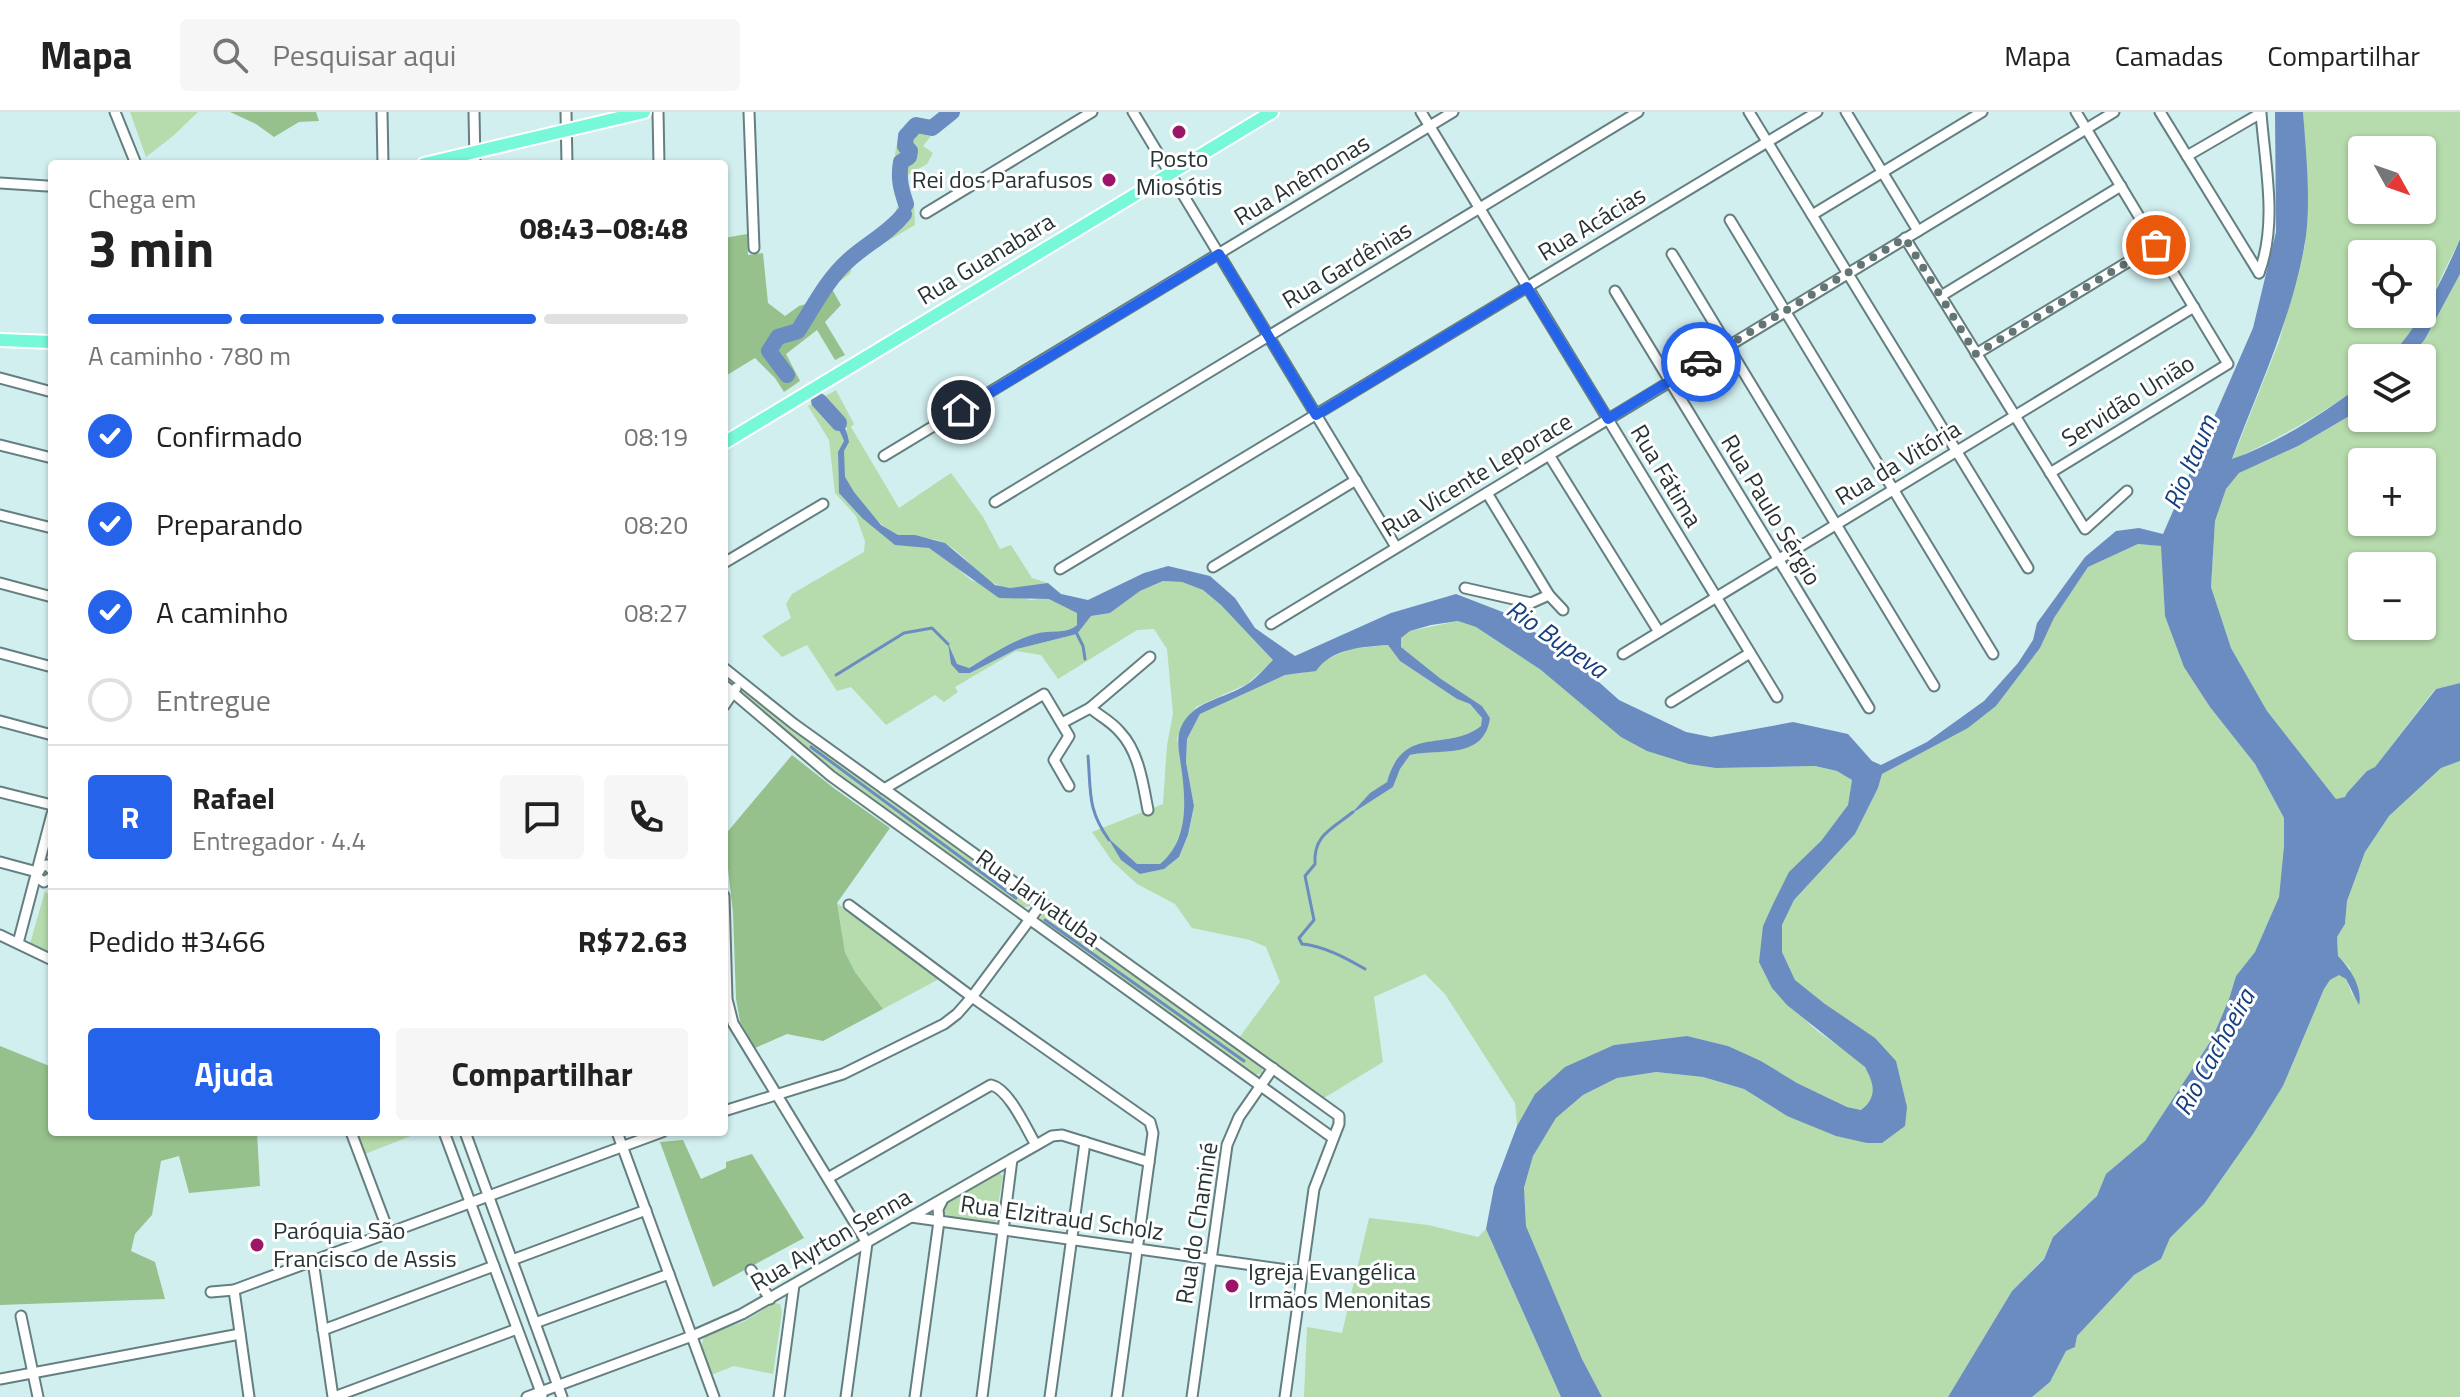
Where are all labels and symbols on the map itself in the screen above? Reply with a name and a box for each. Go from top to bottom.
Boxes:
marker: Posto Miosótis [1170,123,1188,141]
street label: Rua Anêmonas [1227,124,1376,234]
north arrow [2348,136,2436,224]
place label: Posto Miosótis [1136,140,1222,204]
place label: Rei dos Parafusos [912,161,1093,197]
marker: Rei dos Parafusos [1100,171,1118,189]
street label: Rua Acácias [1531,177,1652,270]
street label: Rua Guanabara [910,203,1061,313]
street label: Rua Gardênias [1275,211,1418,317]
pin [2122,211,2190,279]
courier [1661,322,1741,402]
street label: Servidão União [2054,345,2201,455]
pin [927,376,995,444]
street label: Rua Vicente Leporace [1374,403,1579,545]
water label: Rio Itaum [2152,408,2227,515]
street label: Rua da Vitória [1828,410,1967,514]
street label: Rua Fátima [1622,417,1712,534]
street label: Rua Paulo Sérgio [1712,427,1831,592]
water label: Rio Bupeva [1499,589,1618,689]
street label: Rua Jarivatuba [969,840,1108,955]
water label: Rio Cachoeira [2163,980,2265,1122]
street label: Rua do Chaminé [1165,1139,1227,1307]
street label: Rua Ayrton Senna [743,1178,918,1300]
street label: Rua Elzitraud Scholz [958,1185,1166,1249]
place label: Paróquia São Francisco de Assis [273,1212,457,1276]
marker: Paróquia São Francisco de Assis [248,1236,266,1254]
place label: Igreja Evangélica Irmãos Menonitas [1248,1253,1431,1317]
marker: Igreja Evangélica Irmãos Menonitas [1223,1277,1241,1295]

